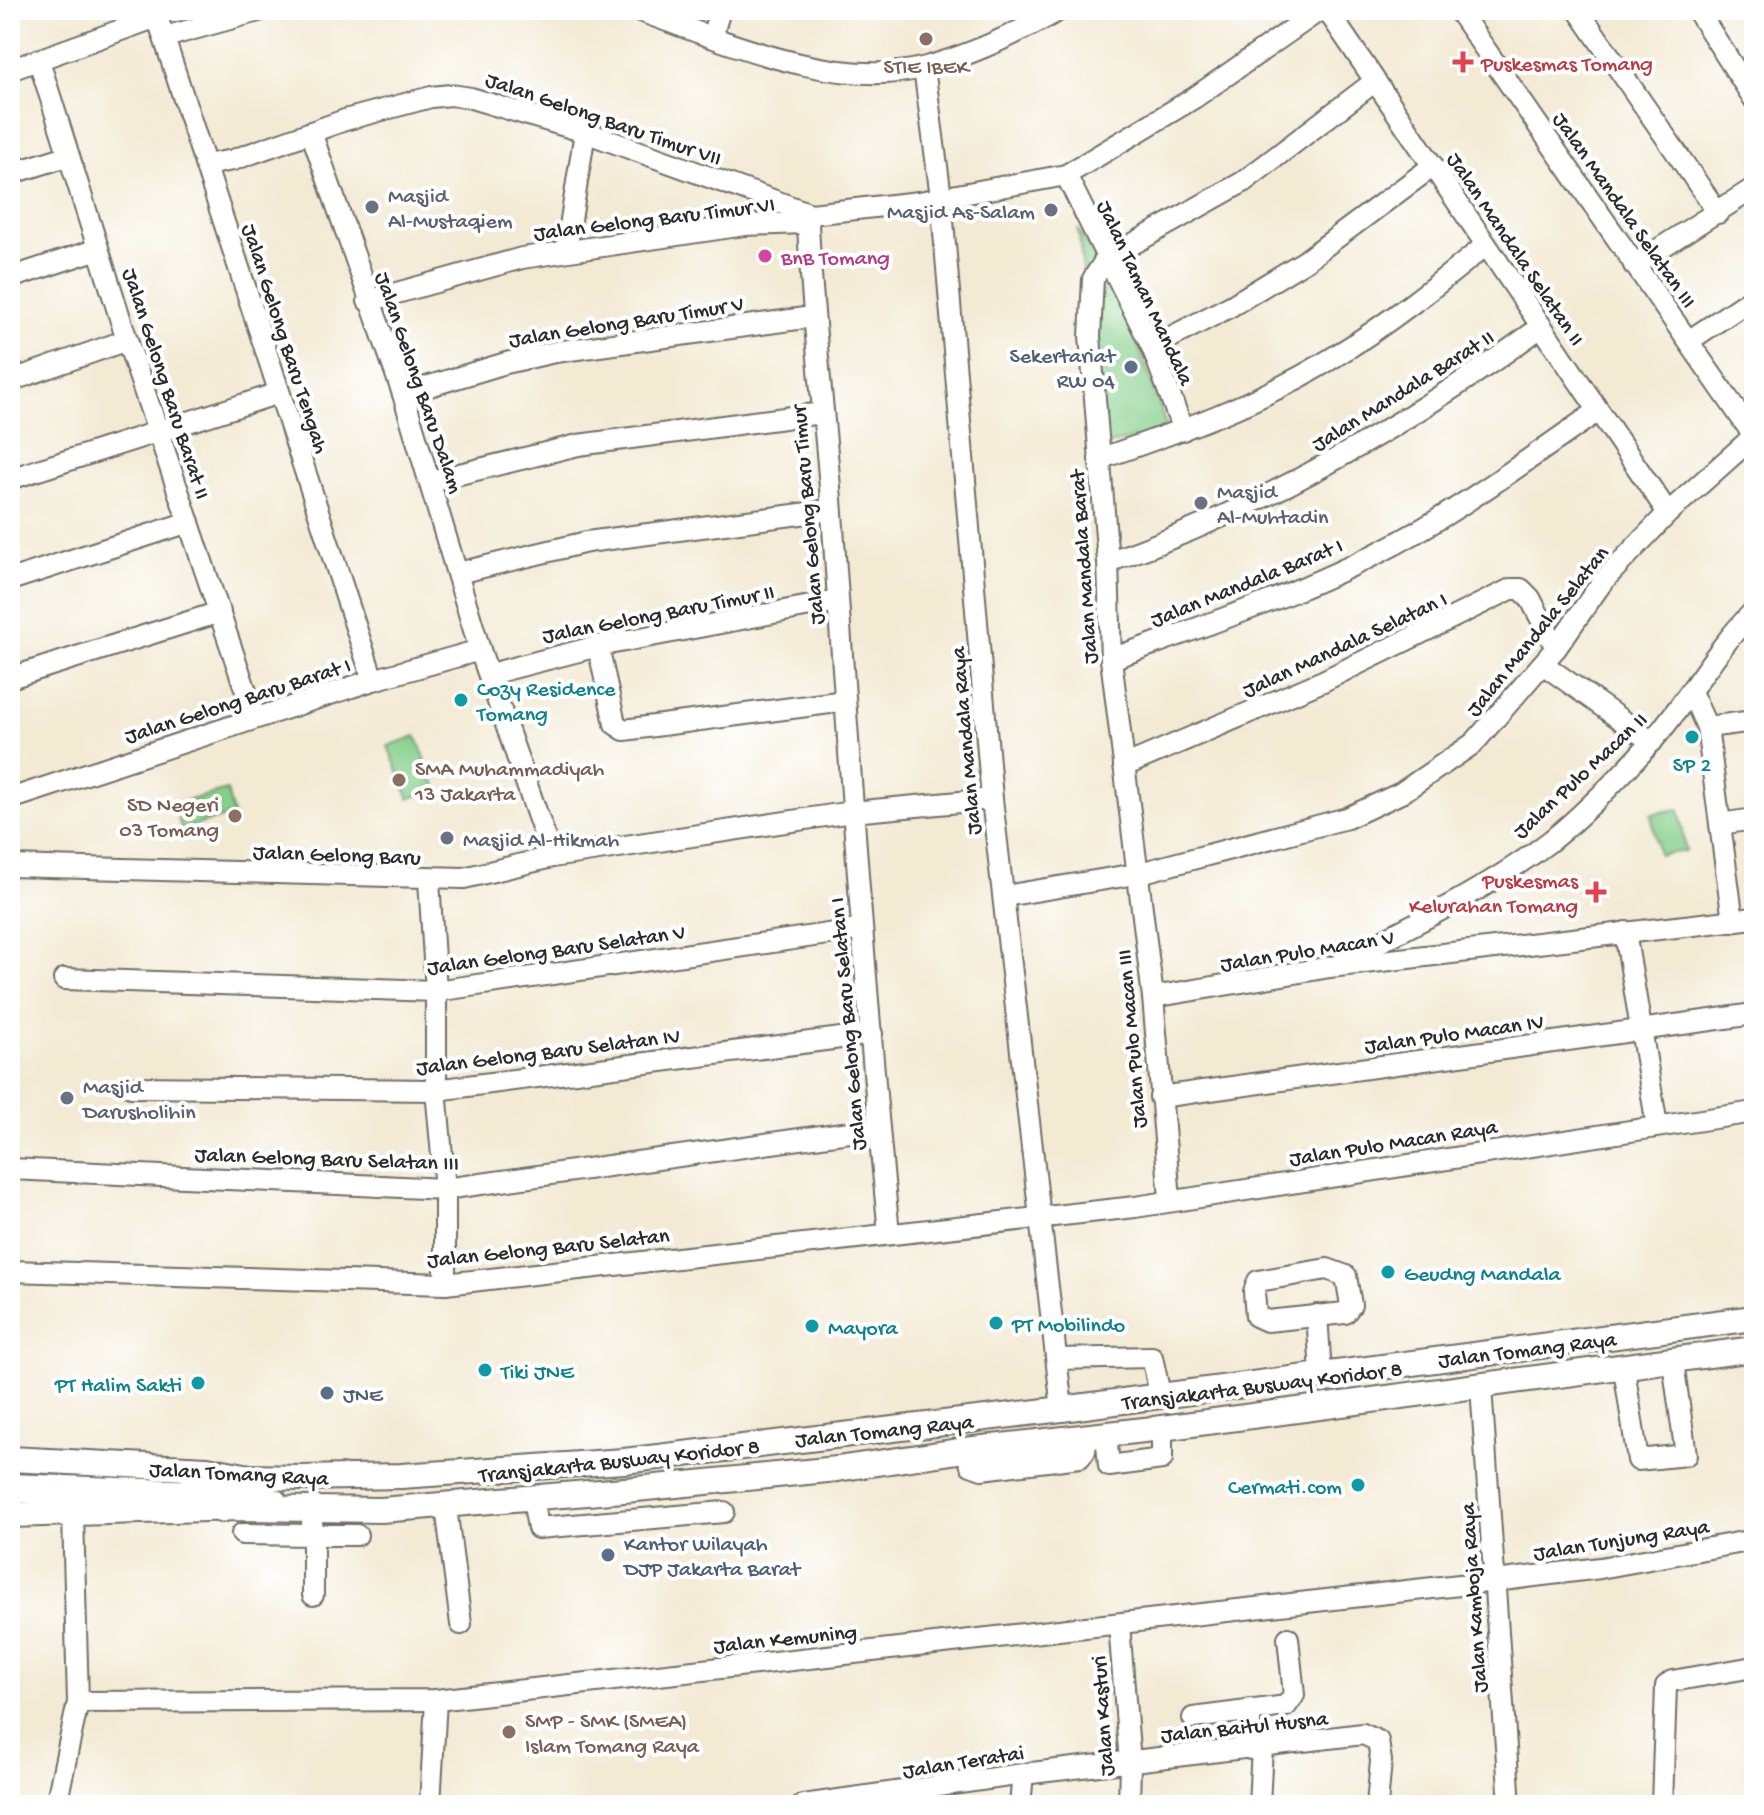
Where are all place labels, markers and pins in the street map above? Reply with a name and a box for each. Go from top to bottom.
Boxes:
marker: STIE IBEK [917,30,935,48]
marker: Puskesmas Tomang [1452,51,1474,73]
place label: Puskesmas Tomang [1480,53,1653,79]
place label: STIE IBEK [883,56,971,82]
place label: Masjid Al-Mustaqiem [388,185,513,236]
marker: Masjid Al-Mustaqiem [363,198,381,216]
place label: Masjid As-Salam [887,201,1035,227]
marker: Masjid As-Salam [1042,201,1060,219]
marker: BnB Tomang [756,247,774,265]
place label: BnB Tomang [780,247,890,273]
place label: Sekertariat RW 04 [1010,345,1117,396]
marker: Sekertariat RW 04 [1122,358,1140,376]
place label: Masjid Al-Muhtadin [1217,481,1329,532]
marker: Masjid Al-Muhtadin [1192,494,1210,512]
place label: Cozy Residence Tomang [475,678,616,729]
marker: Cozy Residence Tomang [452,691,470,709]
marker: SP 2 [1683,728,1701,746]
place label: SP 2 [1673,754,1711,780]
place label: SMA Muhammadiyah 13 Jakarta [414,758,604,809]
marker: SMA Muhammadiyah 13 Jakarta [390,771,408,789]
place label: SD Negeri 03 Tomang [119,794,219,845]
marker: SD Negeri 03 Tomang [226,807,244,825]
marker: Masjid Al-Hikmah [438,829,456,847]
place label: Masjid Al-Hikmah [463,829,620,855]
place label: Puskesmas Kelurahan Tomang [1409,870,1579,921]
marker: Puskesmas Kelurahan Tomang [1585,881,1607,903]
place label: Masjid Darusholihin [81,1076,196,1127]
marker: Masjid Darusholihin [58,1089,76,1107]
marker: Geudng Mandala [1379,1263,1397,1281]
place label: Geudng Mandala [1404,1263,1562,1289]
marker: PT Mobilindo [987,1314,1005,1332]
place label: PT Mobilindo [1011,1314,1125,1340]
marker: Mayora [803,1317,821,1335]
place label: Mayora [828,1317,899,1343]
marker: Tiki JNE [476,1361,494,1379]
place label: Tiki JNE [499,1361,575,1387]
place label: PT Halim Sakti [54,1374,182,1400]
marker: PT Halim Sakti [189,1374,207,1392]
marker: JNE [318,1384,336,1402]
place label: JNE [343,1384,384,1410]
place label: Cermati.com [1228,1476,1342,1502]
marker: Cermati.com [1349,1476,1367,1494]
place label: Kantor Wilayah DJP Jakarta Barat [622,1533,802,1584]
marker: Kantor Wilayah DJP Jakarta Barat [599,1546,617,1564]
place label: SMP - SMK (SMEA) Islam Tomang Raya [525,1710,700,1761]
marker: SMP - SMK (SMEA) Islam Tomang Raya [500,1723,518,1741]

